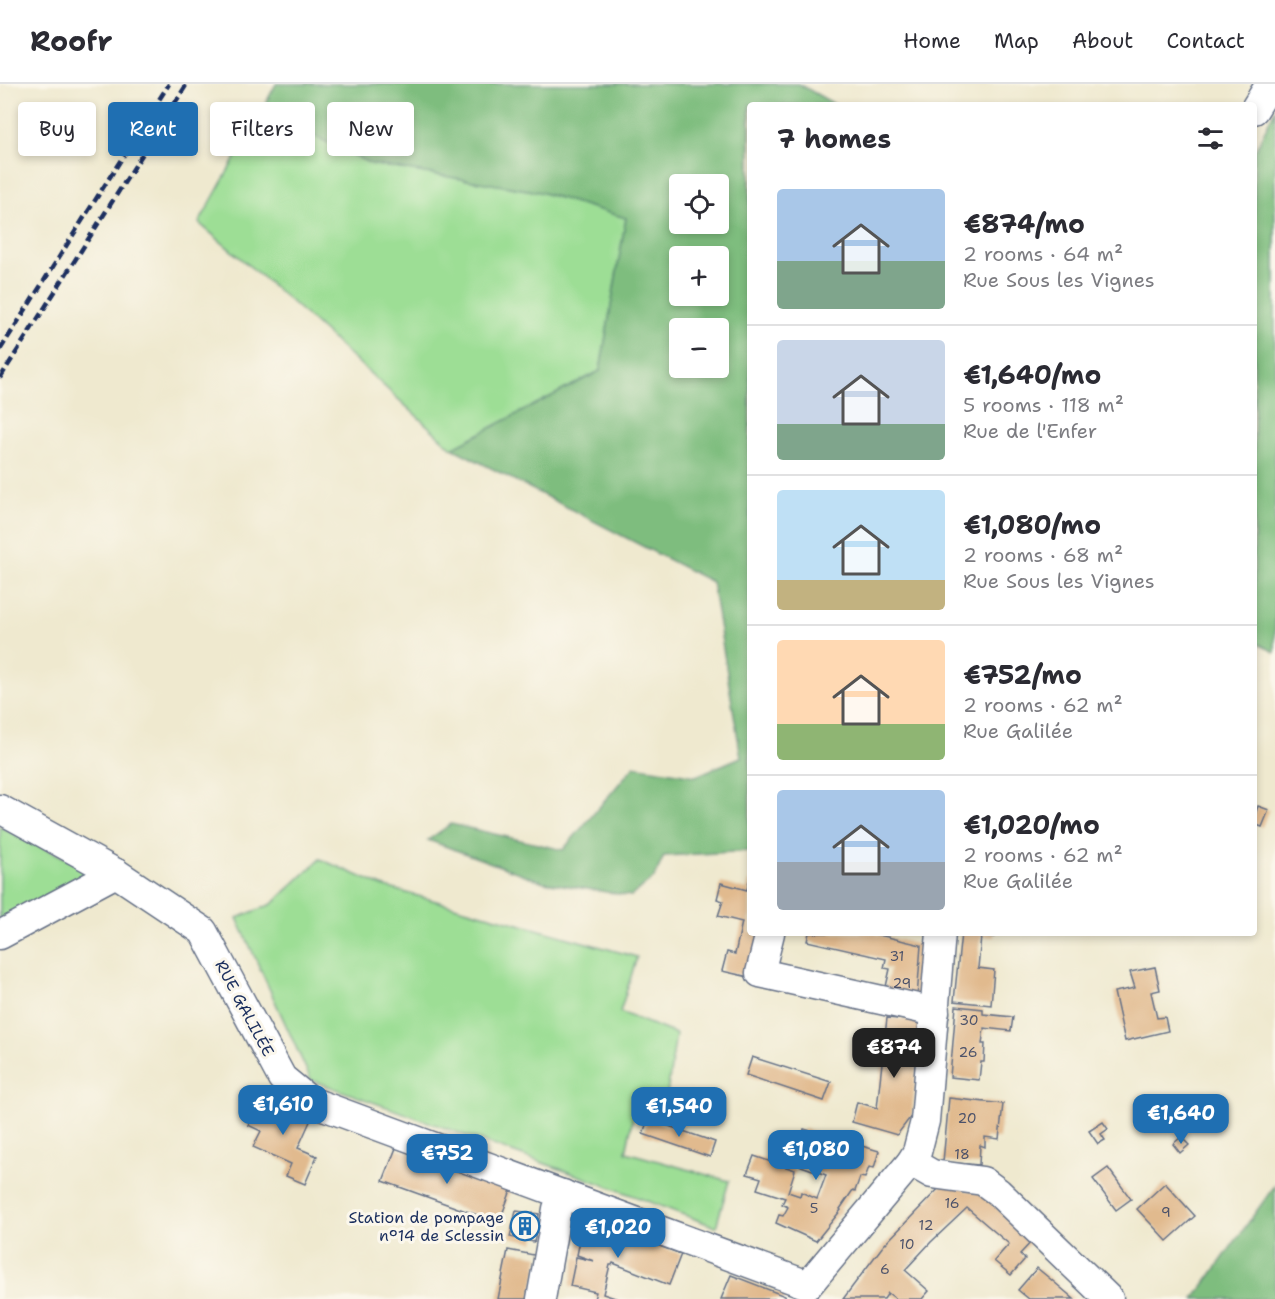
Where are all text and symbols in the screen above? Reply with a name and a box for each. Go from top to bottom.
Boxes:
text: Roofr [30,22,112,60]
text: Home [903,27,961,55]
text: Map [994,27,1039,55]
text: About [1072,27,1133,55]
text: Contact [1166,27,1245,55]
chip: Buy [18,102,96,156]
chip: Rent [108,102,198,156]
chip: Filters [210,102,315,156]
chip: New [327,102,414,156]
text: 7 homes [777,121,891,156]
icon: filters [1194,122,1227,155]
map controls [669,174,729,378]
button: locate [669,174,729,234]
text: €874/mo [963,206,1085,241]
icon: home [825,213,897,285]
text: 2 rooms · 64 m² [963,241,1123,267]
button: + [669,246,729,306]
text: Rue Sous les Vignes [963,267,1155,293]
button: − [669,318,729,378]
text: €1,640/mo [963,357,1101,392]
icon: home [825,364,897,436]
text: 5 rooms · 118 m² [963,392,1124,418]
text: Rue de l'Enfer [963,418,1097,444]
text: €1,080/mo [963,507,1101,542]
icon: home [825,514,897,586]
text: 2 rooms · 68 m² [963,542,1123,568]
text: Rue Sous les Vignes [963,568,1155,594]
text: €752/mo [963,657,1082,692]
icon: home [825,664,897,736]
text: 2 rooms · 62 m² [963,692,1123,718]
text: Rue Galilée [963,718,1073,744]
text: €1,020/mo [963,807,1100,842]
icon: home [825,814,897,886]
text: 2 rooms · 62 m² [963,842,1123,868]
text: Rue Galilée [963,868,1073,894]
house number: 31 [890,947,904,965]
street label: RUE GALILÉE [210,956,279,1060]
house number: 29 [893,974,911,992]
house number: 30 [959,1011,979,1029]
pin: €874 [858,1028,930,1079]
text: €874 [866,1034,922,1060]
house number: 26 [959,1043,978,1061]
pin: €1,610 [234,1085,332,1136]
pin: €1,540 [630,1087,728,1138]
text: €1,610 [252,1091,314,1117]
text: €1,540 [645,1093,713,1119]
pin: €1,640 [1132,1094,1230,1145]
text: €1,640 [1147,1100,1215,1126]
house number: 20 [957,1109,977,1127]
pin: €1,080 [767,1130,865,1181]
pin: €752 [411,1134,483,1185]
text: €1,080 [782,1136,850,1162]
text: €752 [421,1140,473,1166]
house number: 18 [954,1145,970,1163]
house number: 16 [944,1194,960,1212]
house number: 5 [810,1199,818,1217]
house number: 9 [1161,1203,1171,1221]
place label: Station de pompage n°14 de Sclessin [348,1207,504,1246]
pin: €1,020 [569,1208,667,1259]
building icon: Station de pompage n°14 de Sclessin [509,1210,541,1242]
text: €1,020 [584,1214,652,1240]
house number: 12 [919,1216,933,1234]
house number: 10 [899,1235,915,1253]
house number: 6 [880,1260,890,1278]

